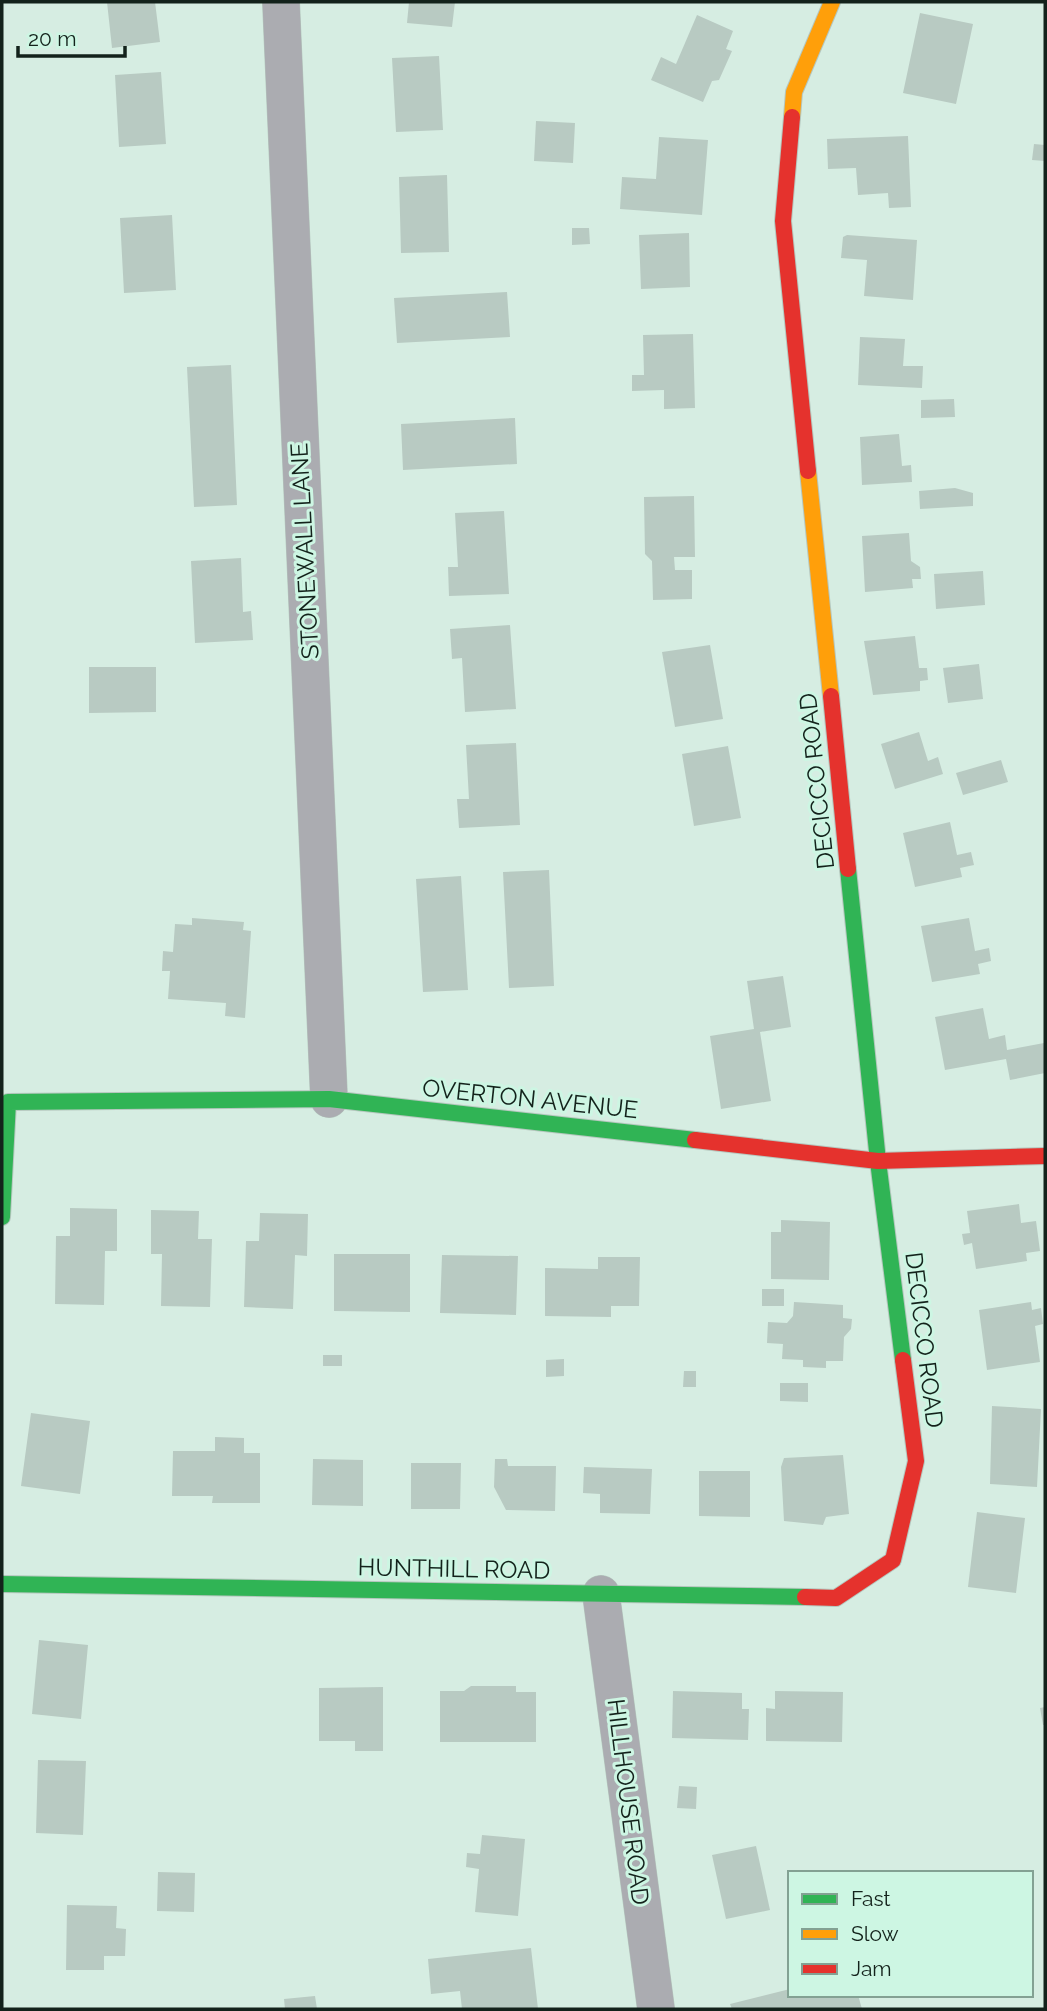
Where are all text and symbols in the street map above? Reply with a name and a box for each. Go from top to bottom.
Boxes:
scale bar [18,14,124,58]
text: 20 m [28,26,76,51]
street label: STONEWALL LANE [284,442,325,660]
street label: DECICCO ROAD [793,692,840,871]
street label: OVERTON AVENUE [421,1073,639,1124]
street label: DECICCO ROAD [899,1250,950,1430]
street label: HUNTHILL ROAD [357,1552,551,1585]
street label: HILLHOUSE ROAD [601,1697,656,1907]
legend [788,1871,1033,1997]
text: Fast [851,1886,891,1911]
text: Slow [851,1921,899,1946]
text: Jam [851,1956,892,1981]

